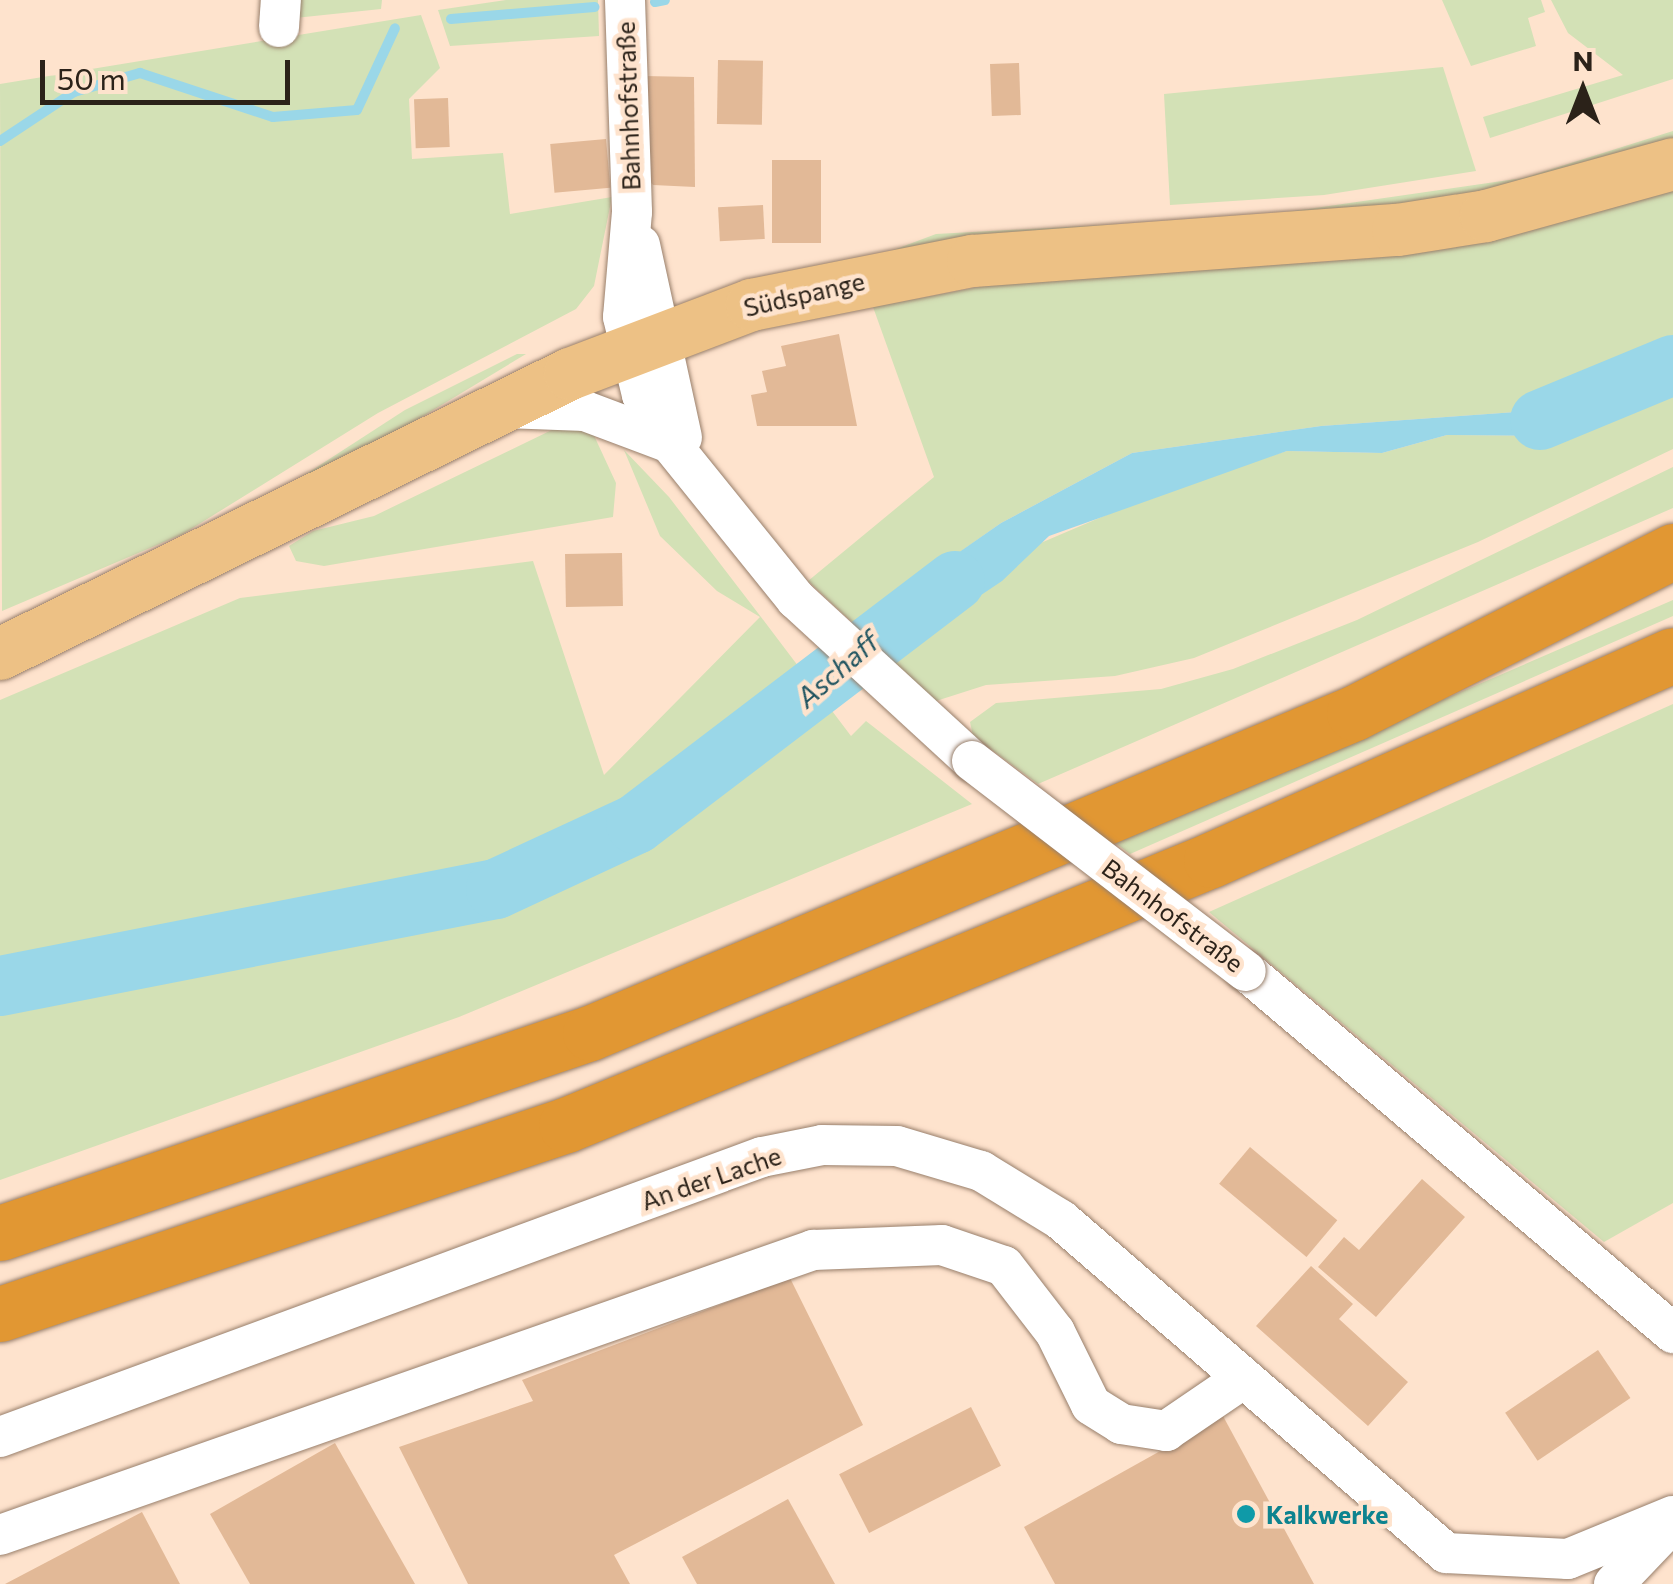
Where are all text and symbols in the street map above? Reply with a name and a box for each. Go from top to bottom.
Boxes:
street label: Bahnhofstraße [610,21,646,191]
scale bar [45,40,295,102]
north arrow [1533,40,1633,140]
text: N [1573,43,1594,77]
text: 50 m [57,59,126,96]
street label: Südspange [741,266,867,322]
water label: Aschaff [789,624,885,714]
street label: Bahnhofstraße [1096,852,1250,978]
street label: An der Lache [637,1140,785,1216]
place label: Kalkwerke [1266,1499,1388,1529]
marker: Kalkwerke [1235,1503,1257,1525]

